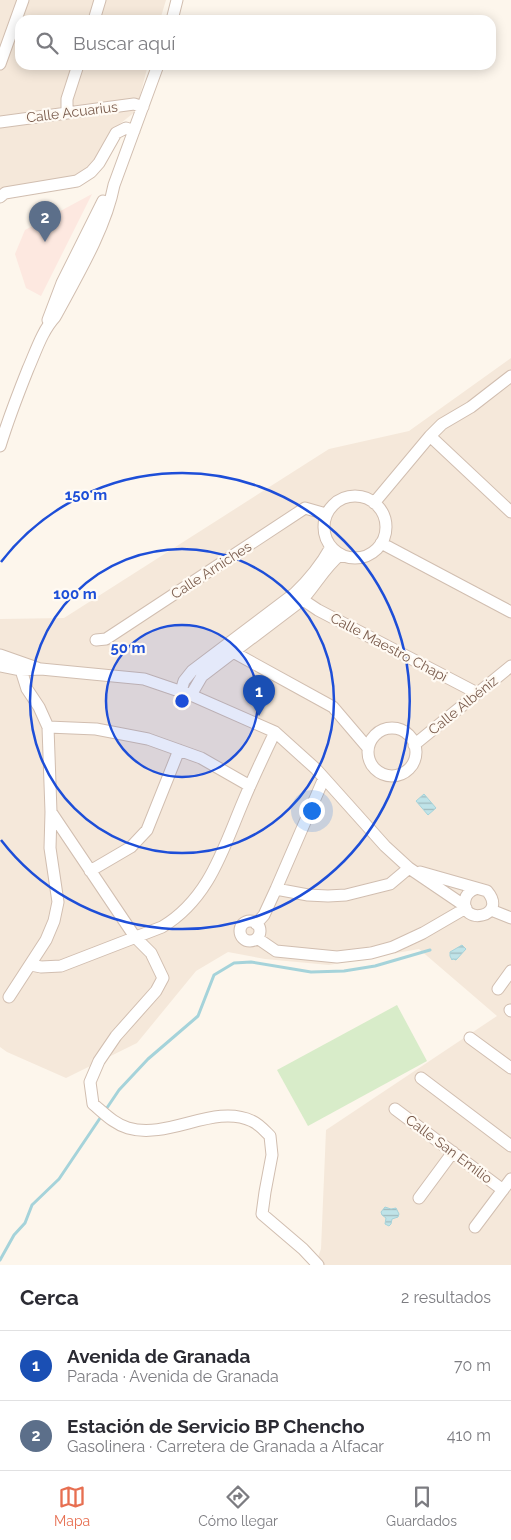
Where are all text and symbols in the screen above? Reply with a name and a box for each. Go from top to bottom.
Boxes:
search box [15,15,496,70]
icon: search [33,29,61,57]
text: Buscar aquí [73,32,175,54]
street label: Calle Acuarius [25,98,119,126]
pin: 2 [29,201,61,242]
text: 150 m [65,486,107,504]
street label: Calle Arniches [168,538,254,602]
text: 100 m [53,585,97,603]
street label: Calle Maestro Chapi [328,609,450,685]
text: 50 m [110,639,146,657]
street label: Calle Albéniz [425,672,501,738]
pin: 1 [243,675,275,716]
centre of rings [173,692,191,710]
your location [299,798,325,824]
street label: Calle San Emilio [403,1111,495,1187]
text: Cerca [20,1285,79,1310]
text: 2 resultados [401,1288,491,1307]
text: Avenida de Granada [67,1345,250,1367]
text: 1 [32,1356,40,1375]
text: 70 m [454,1356,491,1375]
text: Parada · Avenida de Granada [67,1367,279,1386]
text: Estación de Servicio BP Chencho [67,1415,364,1437]
text: 2 [31,1426,41,1445]
text: 410 m [447,1426,491,1445]
text: Gasolinera · Carretera de Granada a Alfacar [67,1437,384,1456]
tab: Mapa [54,1483,90,1529]
tab: Cómo llegar [198,1483,278,1529]
tab: Guardados [386,1483,457,1529]

